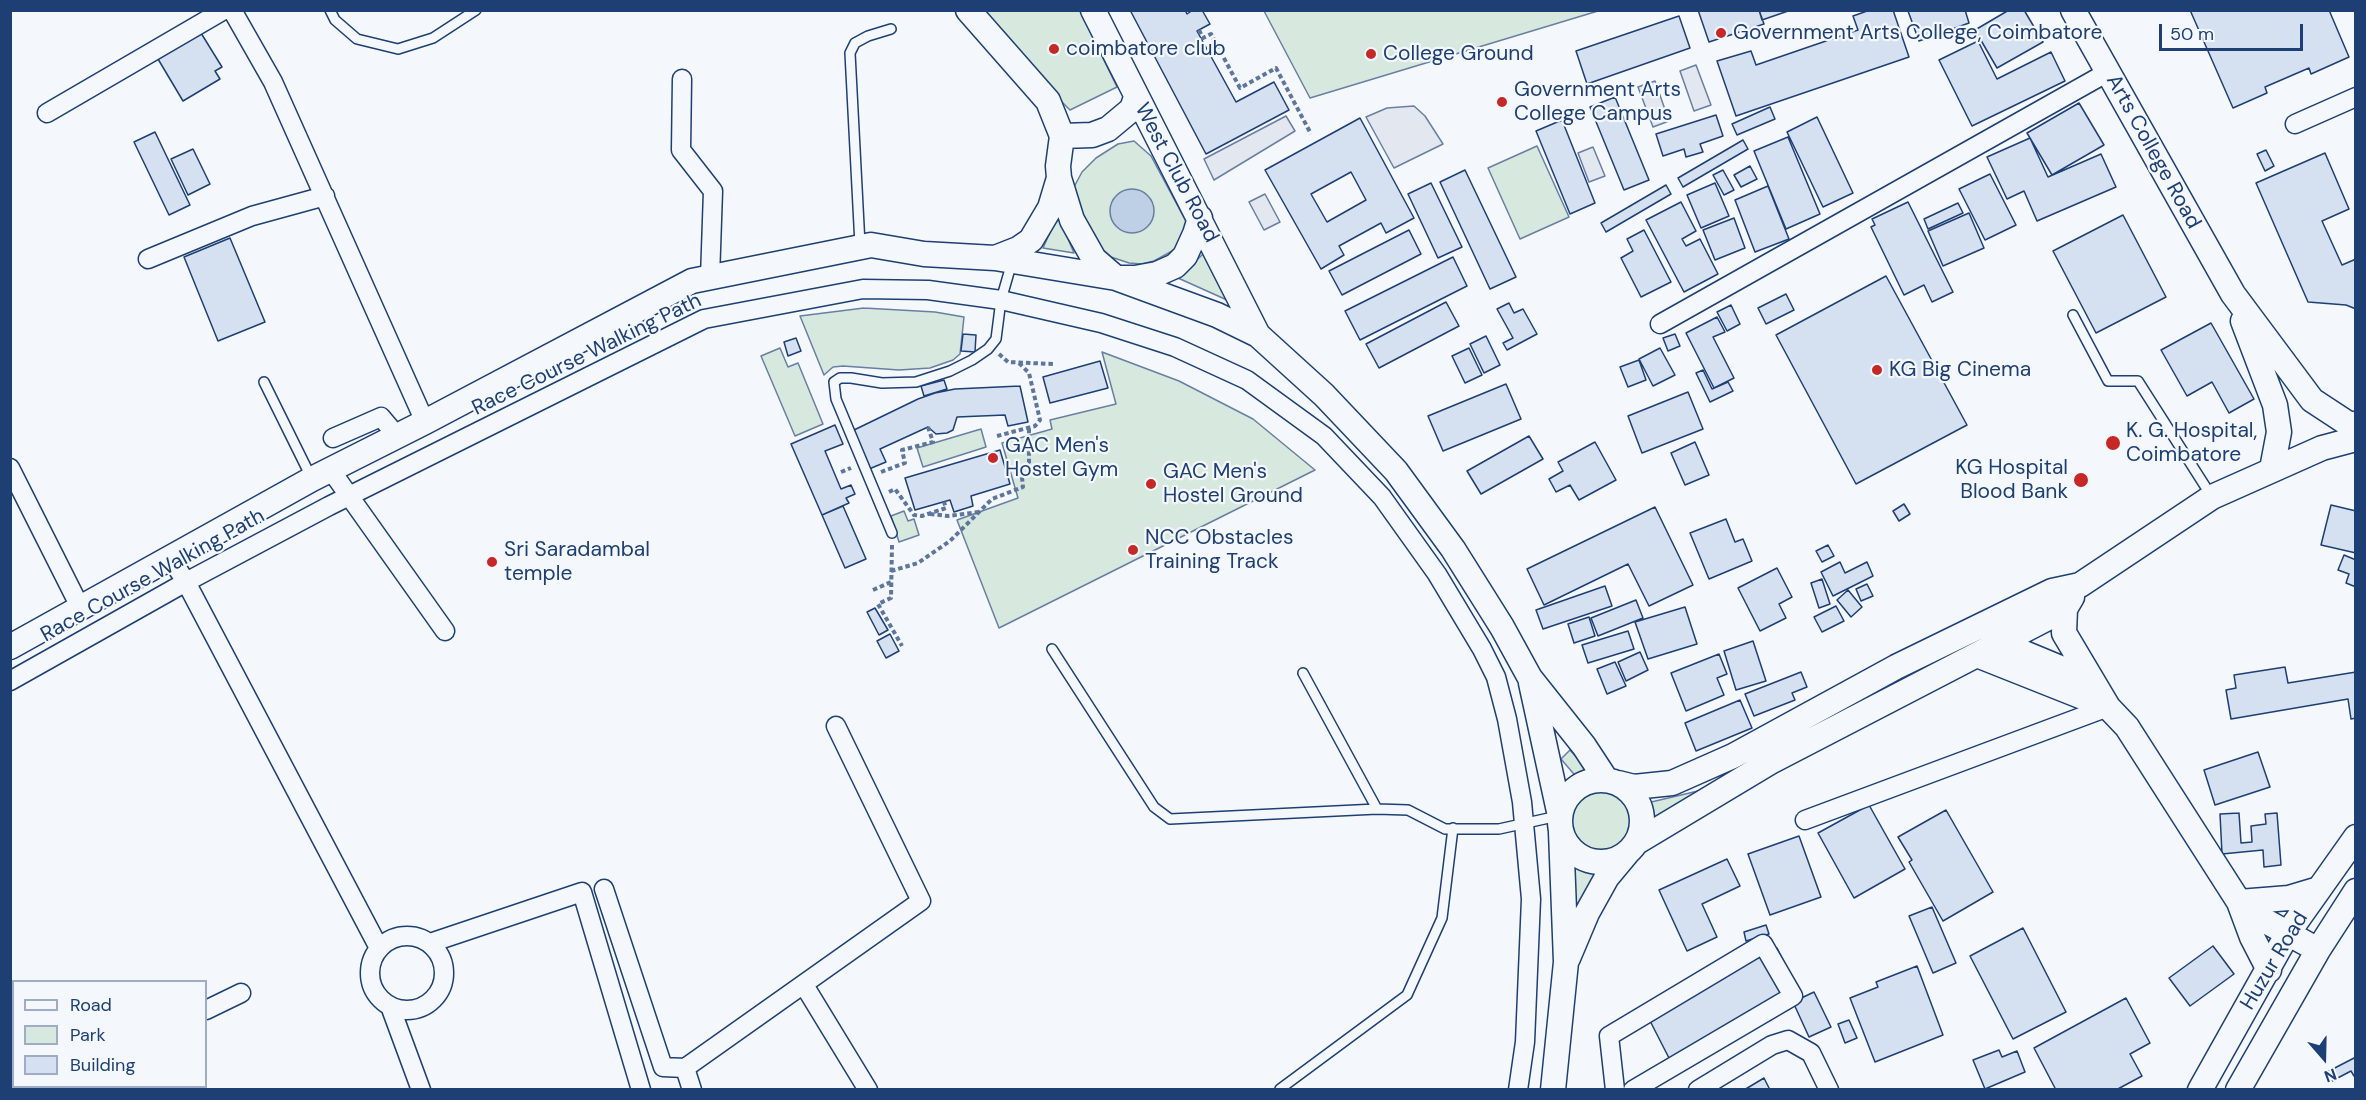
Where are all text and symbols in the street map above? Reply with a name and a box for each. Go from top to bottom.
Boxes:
scale bar [2162,12,2306,50]
place label: Government Arts College, Coimbatore [1733,20,2102,46]
text: 50 m [2170,22,2214,46]
marker: Government Arts College, Coimbatore [1714,26,1728,40]
place label: coimbatore club [1066,36,1226,62]
place label: College Ground [1383,41,1534,67]
marker: coimbatore club [1047,42,1061,56]
marker: College Ground [1364,47,1378,61]
street label: Arts College Road [2100,70,2206,234]
place label: Government Arts College Campus [1514,77,1681,127]
marker: Government Arts College Campus [1495,95,1509,109]
street label: West Club Road [1129,99,1223,247]
street label: Race Course Walking Path [468,288,706,422]
place label: KG Big Cinema [1889,357,2031,383]
marker: KG Big Cinema [1870,363,1884,377]
place label: K. G. Hospital, Coimbatore [2126,418,2257,468]
place label: GAC Men's Hostel Gym [1005,433,1118,483]
marker: K. G. Hospital, Coimbatore [2104,434,2122,452]
marker: GAC Men's Hostel Gym [986,451,1000,465]
place label: KG Hospital Blood Bank [1955,455,2068,505]
place label: GAC Men's Hostel Ground [1163,459,1303,509]
marker: KG Hospital Blood Bank [2072,471,2090,489]
marker: GAC Men's Hostel Ground [1144,477,1158,491]
street label: Race Course Walking Path [37,504,269,648]
place label: NCC Obstacles Training Track [1145,525,1294,575]
place label: Sri Saradambal temple [504,537,650,587]
marker: NCC Obstacles Training Track [1126,543,1140,557]
marker: Sri Saradambal temple [485,555,499,569]
street label: Huzur Road [2236,907,2314,1015]
legend [12,980,207,1088]
text: Road [70,993,112,1017]
text: Park [70,1023,106,1047]
north arrow [2294,1028,2354,1088]
text: Building [70,1053,135,1077]
text: N [2321,1064,2339,1087]

